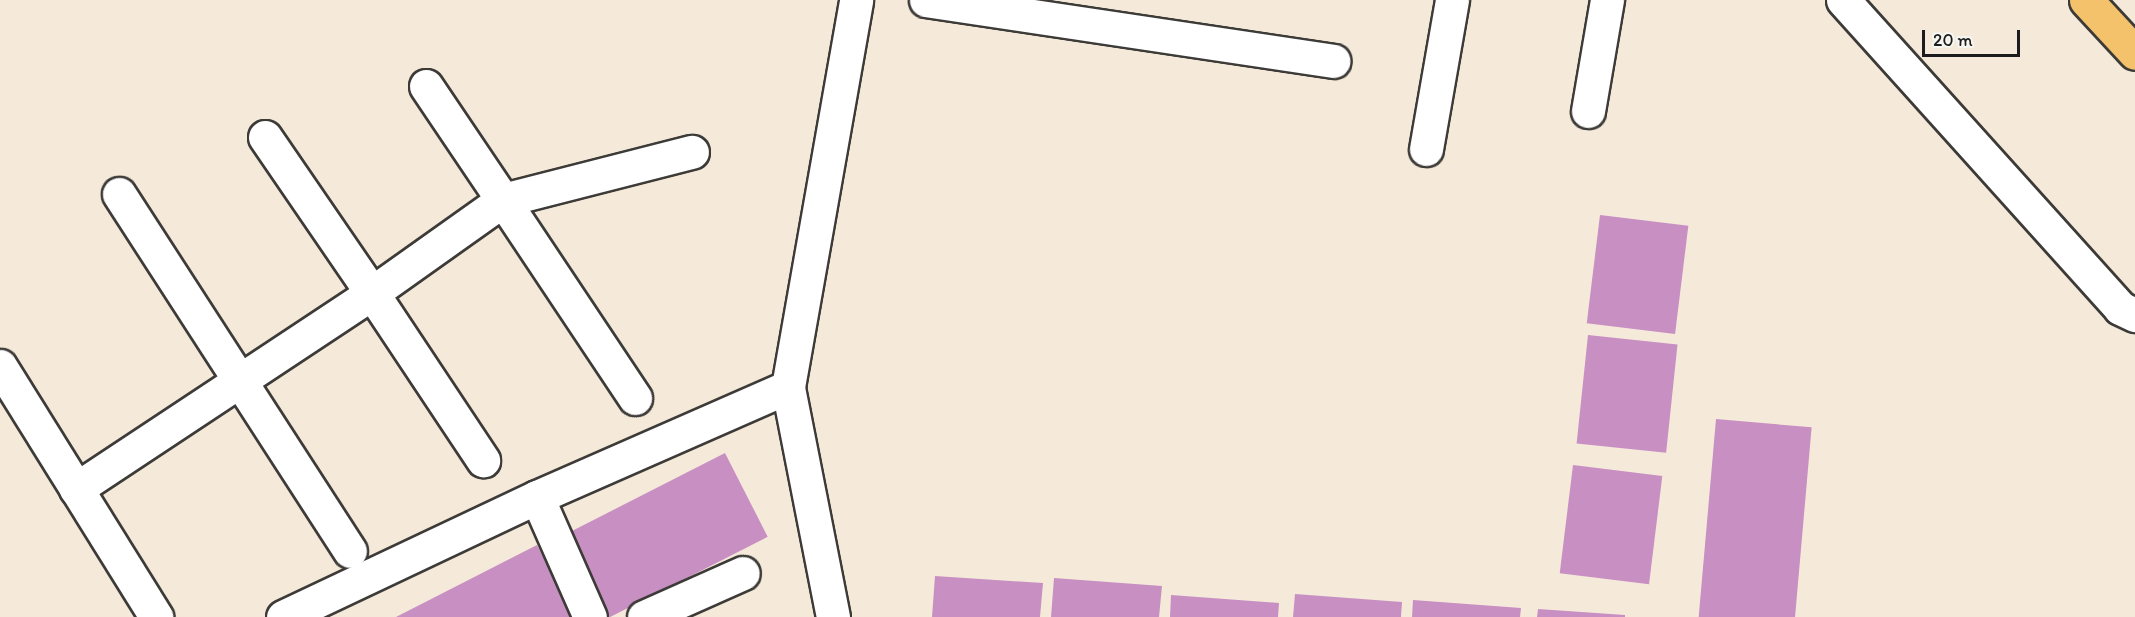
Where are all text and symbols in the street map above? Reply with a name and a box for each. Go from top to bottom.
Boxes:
scale bar [1925,18,2022,56]
text: 20 m [1933,29,1973,51]

